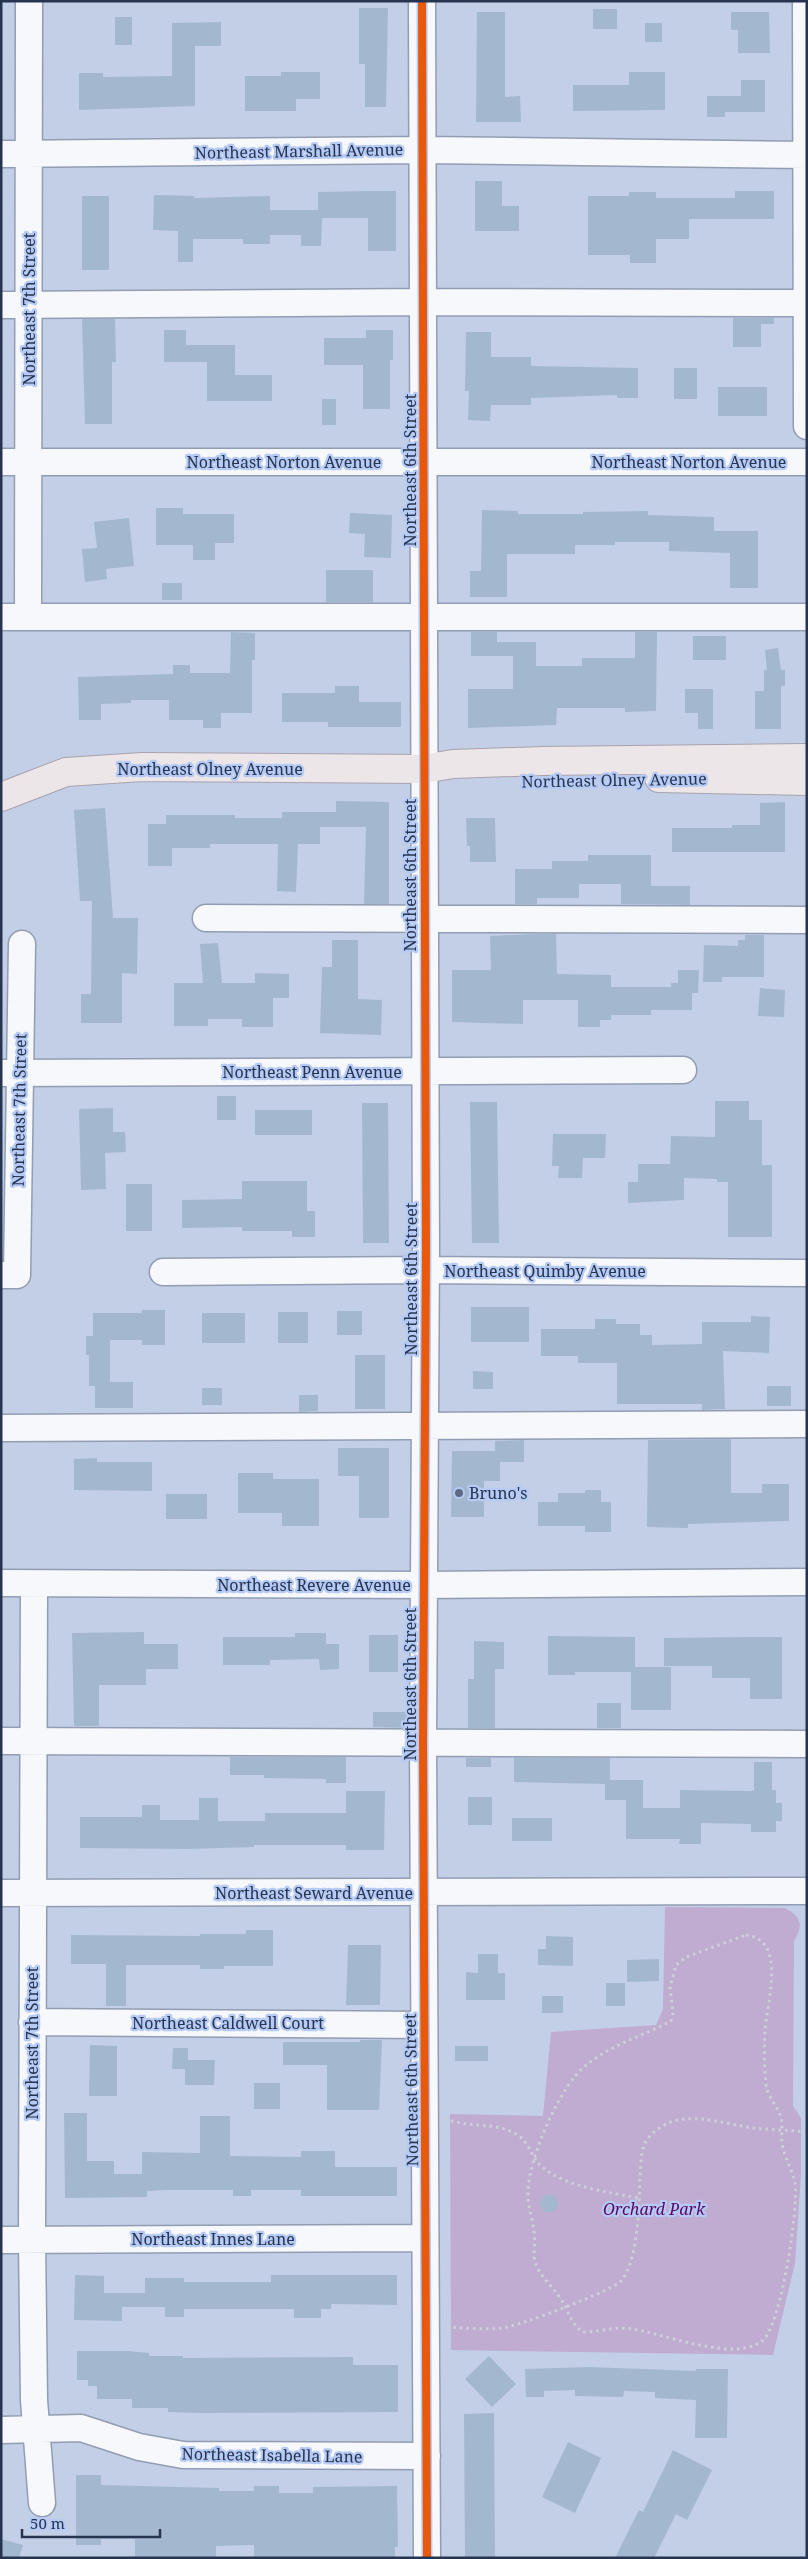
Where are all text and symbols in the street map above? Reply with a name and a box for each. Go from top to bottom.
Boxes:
street label: Northeast Marshall Avenue [195,138,403,164]
street label: Northeast 7th Street [18,232,40,385]
street label: Northeast 6th Street [399,393,421,546]
street label: Northeast Norton Avenue [187,451,381,473]
street label: Northeast Norton Avenue [592,451,786,473]
street label: Northeast Olney Avenue [117,758,303,780]
street label: Northeast Olney Avenue [521,767,707,793]
street label: Northeast 6th Street [399,798,421,951]
street label: Northeast 7th Street [7,1033,31,1187]
street label: Northeast Penn Avenue [222,1061,402,1083]
street label: Northeast 6th Street [400,1202,422,1355]
street label: Northeast Quimby Avenue [444,1260,646,1282]
place label: Bruno's [469,1482,527,1504]
marker: Bruno's [453,1487,465,1499]
street label: Northeast Revere Avenue [217,1574,411,1596]
street label: Northeast 6th Street [399,1607,421,1760]
street label: Northeast Seward Avenue [215,1882,413,1904]
street label: Northeast 7th Street [21,1966,43,2119]
street label: Northeast Caldwell Court [132,2012,324,2034]
street label: Northeast 6th Street [399,2013,423,2167]
park label: Orchard Park [603,2198,706,2220]
street label: Northeast Innes Lane [131,2228,295,2250]
street label: Northeast Isabella Lane [181,2442,363,2468]
scale bar [22,2506,160,2538]
text: 50 m [30,2513,65,2533]

